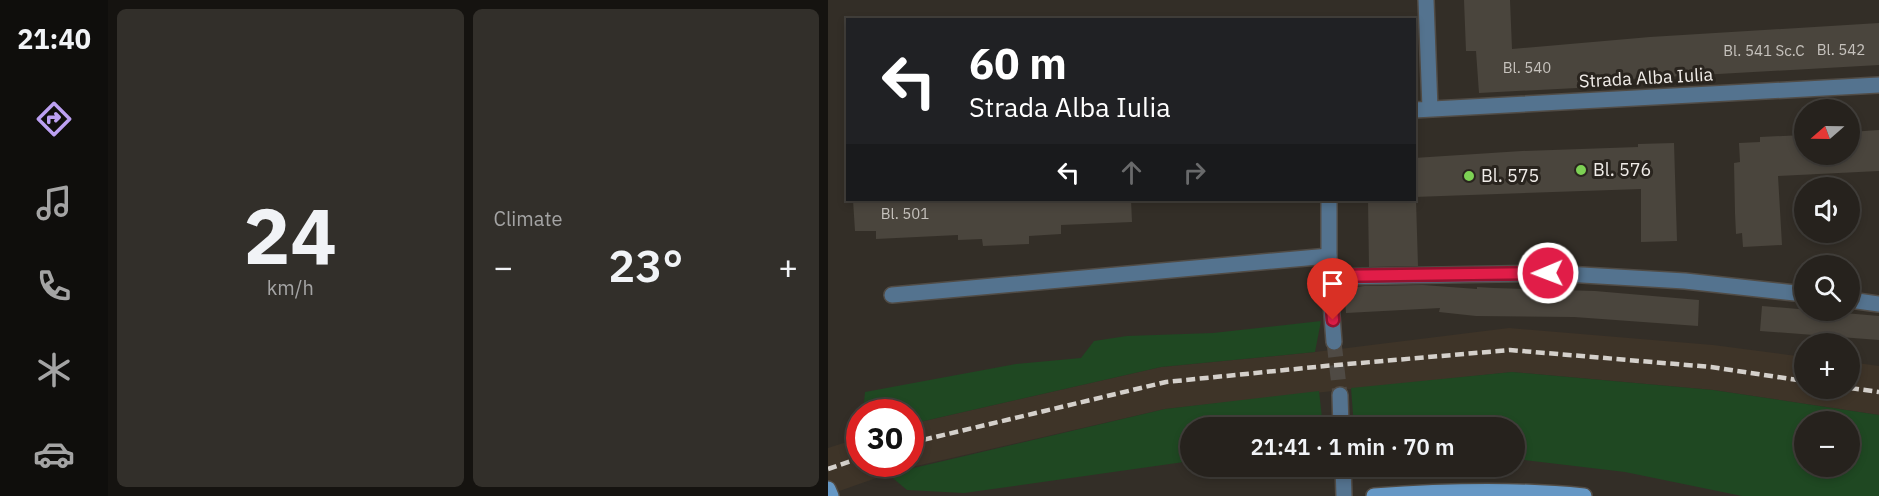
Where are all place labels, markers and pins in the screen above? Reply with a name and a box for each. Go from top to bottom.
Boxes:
place label: Bl. 576 [1593,158,1651,181]
marker: Bl. 576 [1574,163,1588,177]
place label: Bl. 575 [1481,164,1539,187]
marker: Bl. 575 [1462,169,1476,183]
pin [1307,258,1358,320]

